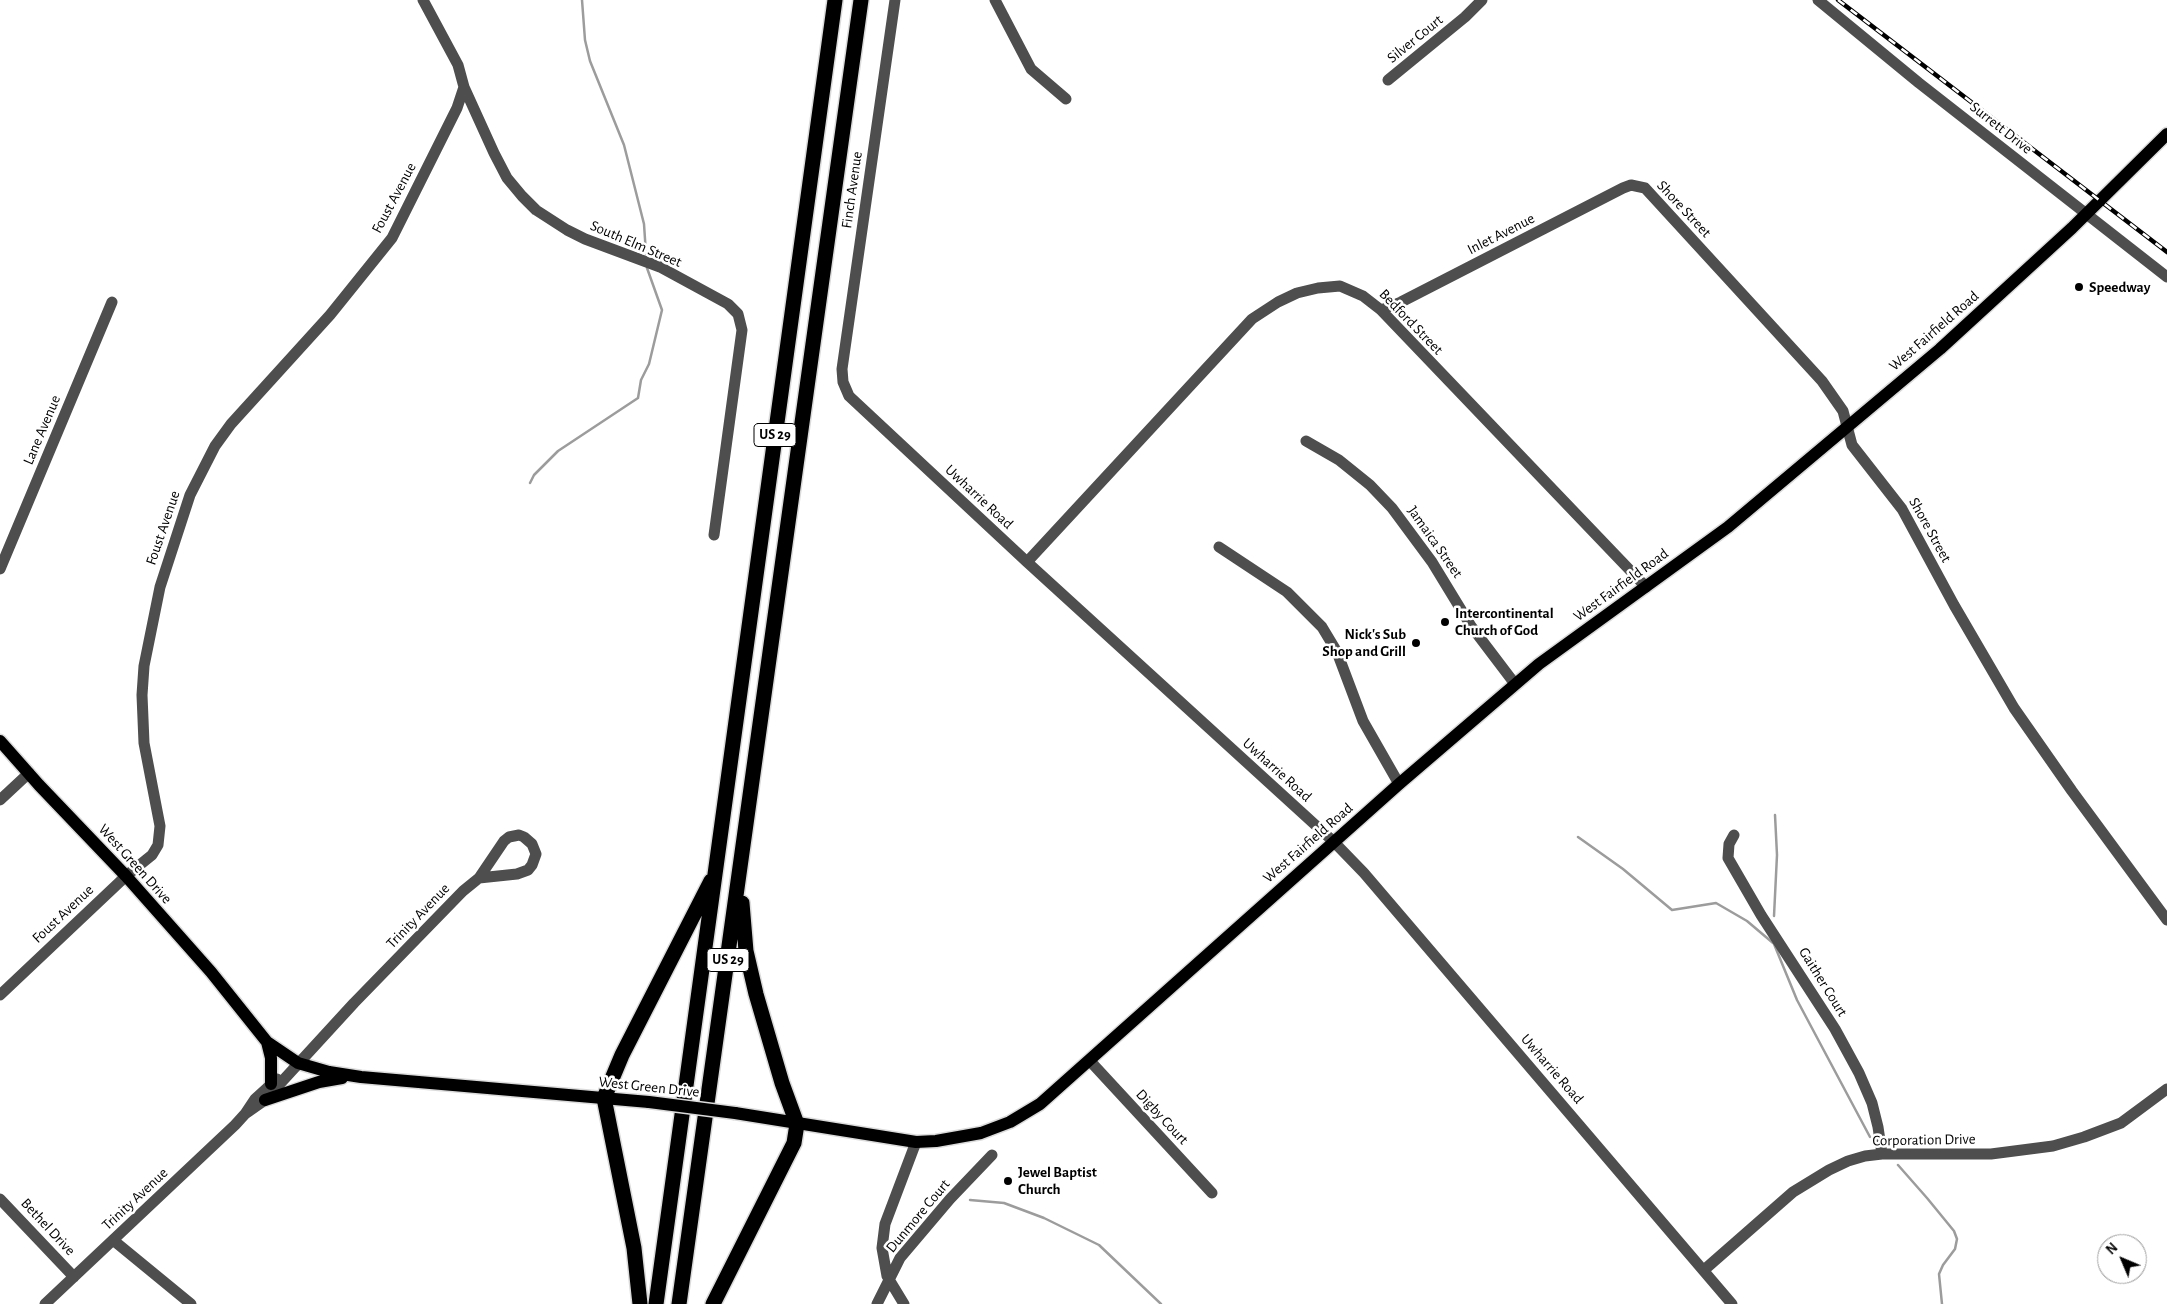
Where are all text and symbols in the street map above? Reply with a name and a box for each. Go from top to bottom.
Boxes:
street label: Silver Court [1383,11,1447,67]
street label: Surrett Drive [1966,98,2036,158]
street label: Finch Avenue [838,150,866,230]
street label: Foust Avenue [368,160,420,236]
street label: Shore Street [1653,177,1715,241]
street label: Inlet Avenue [1464,209,1538,259]
street label: South Elm Street [588,217,684,271]
place label: Speedway [2089,278,2150,296]
marker: Speedway [2073,281,2085,293]
street label: Bedford Street [1375,285,1447,359]
street label: West Fairfield Road [1885,287,1983,375]
street label: Lane Avenue [19,392,65,468]
road number: US 29 [754,424,796,446]
street label: Uwharrie Road [941,461,1017,533]
street label: Foust Avenue [142,488,184,568]
street label: Shore Street [1905,494,1955,566]
street label: Jamaica Street [1404,502,1466,582]
street label: West Fairfield Road [1570,545,1672,625]
place label: Intercontinental Church of God [1455,604,1554,639]
marker: Intercontinental Church of God [1439,616,1451,628]
place label: Nick's Sub Shop and Grill [1322,625,1406,660]
marker: Nick's Sub Shop and Grill [1410,637,1422,649]
street label: Uwharrie Road [1239,734,1315,806]
street label: West Fairfield Road [1259,799,1357,887]
street label: West Green Drive [94,820,176,908]
street label: Trinity Avenue [382,880,454,952]
street label: Foust Avenue [29,881,97,947]
street label: Gaither Court [1795,944,1851,1020]
road number: US 29 [707,948,749,972]
street label: Uwharrie Road [1517,1030,1587,1108]
street label: West Green Drive [598,1073,700,1101]
street label: Digby Court [1132,1086,1192,1148]
street label: Corporation Drive [1872,1130,1976,1150]
place label: Jewel Baptist Church [1018,1163,1097,1198]
street label: Trinity Avenue [98,1164,172,1234]
marker: Jewel Baptist Church [1002,1175,1014,1187]
street label: Dunmore Court [882,1176,954,1256]
street label: Bethel Drive [17,1195,79,1259]
north arrow [2097,1234,2147,1284]
text: N [2104,1241,2120,1257]

